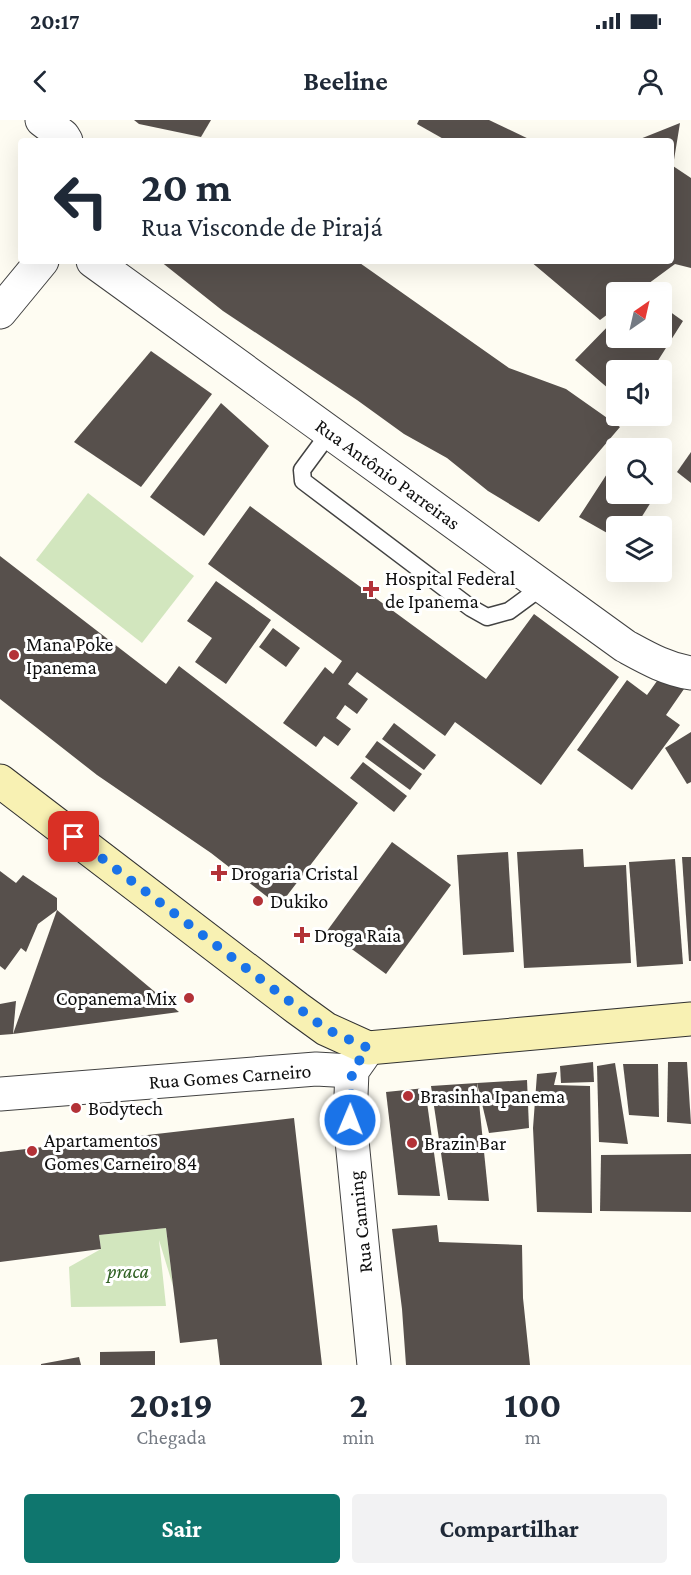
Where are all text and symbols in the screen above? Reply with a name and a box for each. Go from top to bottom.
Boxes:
text: 20:17 [30,9,80,34]
icon: back [24,65,57,98]
icon: person [634,65,667,98]
text: Beeline [303,66,388,96]
icon: left [42,162,120,240]
text: 20 m [141,163,232,210]
text: Rua Visconde de Pirajá [141,212,383,242]
north arrow [606,282,672,348]
map controls [606,282,672,582]
button: sound [606,360,672,426]
street label: Rua Antônio Parreiras [311,414,465,534]
button: search [606,438,672,504]
button: layers [606,516,672,582]
place label: Hospital Federal de Ipanema [385,567,515,613]
marker: Hospital Federal de Ipanema [362,580,380,598]
place label: Mana Poke Ipanema [26,633,114,679]
marker: Mana Poke Ipanema [7,648,21,662]
pin [48,811,99,862]
icon: arrive [57,820,90,853]
place label: Drogaria Cristal [231,862,358,885]
marker: Drogaria Cristal [212,866,226,880]
place label: Dukiko [270,890,328,912]
marker: Dukiko [251,894,265,908]
place label: Droga Raia [314,924,401,947]
marker: Droga Raia [295,928,309,942]
place label: Copanema Mix [56,987,178,1010]
marker: Copanema Mix [182,991,196,1005]
street label: Rua Gomes Carneiro [148,1059,312,1093]
place label: Brasinha Ipanema [420,1085,565,1108]
position arrow [318,1088,382,1152]
marker: Brasinha Ipanema [401,1089,415,1103]
place label: Bodytech [88,1097,163,1120]
marker: Bodytech [69,1101,83,1115]
place label: Apartamentos Gomes Carneiro 84 [44,1129,197,1174]
place label: Brazin Bar [424,1132,506,1154]
marker: Brazin Bar [405,1136,419,1150]
marker: Apartamentos Gomes Carneiro 84 [25,1144,39,1158]
street label: Rua Canning [344,1169,377,1274]
park label: praca [105,1260,149,1283]
text: 20:19 [130,1385,213,1425]
text: 2 [349,1385,368,1425]
text: 100 [504,1385,561,1425]
text: Chegada [136,1426,206,1448]
text: min [343,1426,375,1448]
text: m [525,1426,541,1448]
button: Sair [24,1494,340,1563]
button: Compartilhar [352,1494,667,1563]

